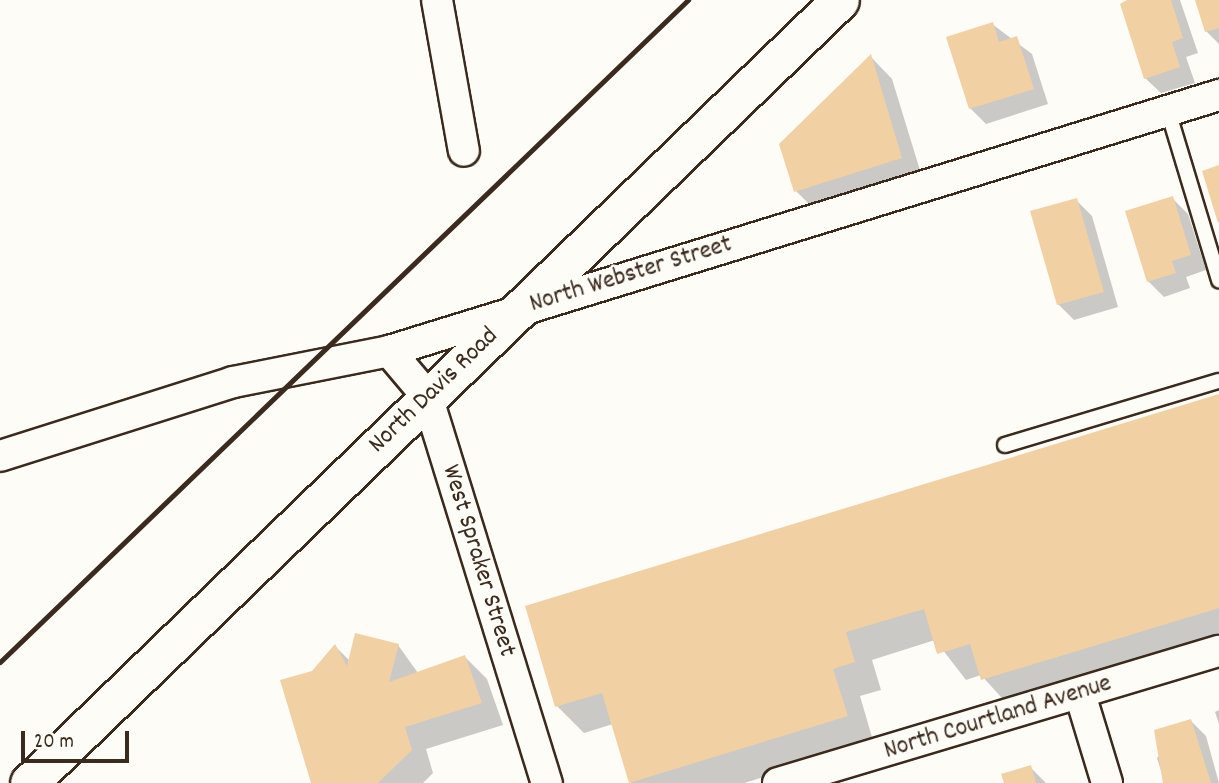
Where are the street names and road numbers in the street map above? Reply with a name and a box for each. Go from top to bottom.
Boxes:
street label: North Webster Street [526,229,736,321]
street label: North Davis Road [363,321,505,461]
street label: West Spraker Street [434,461,522,661]
street label: North Courtland Avenue [881,669,1115,767]

